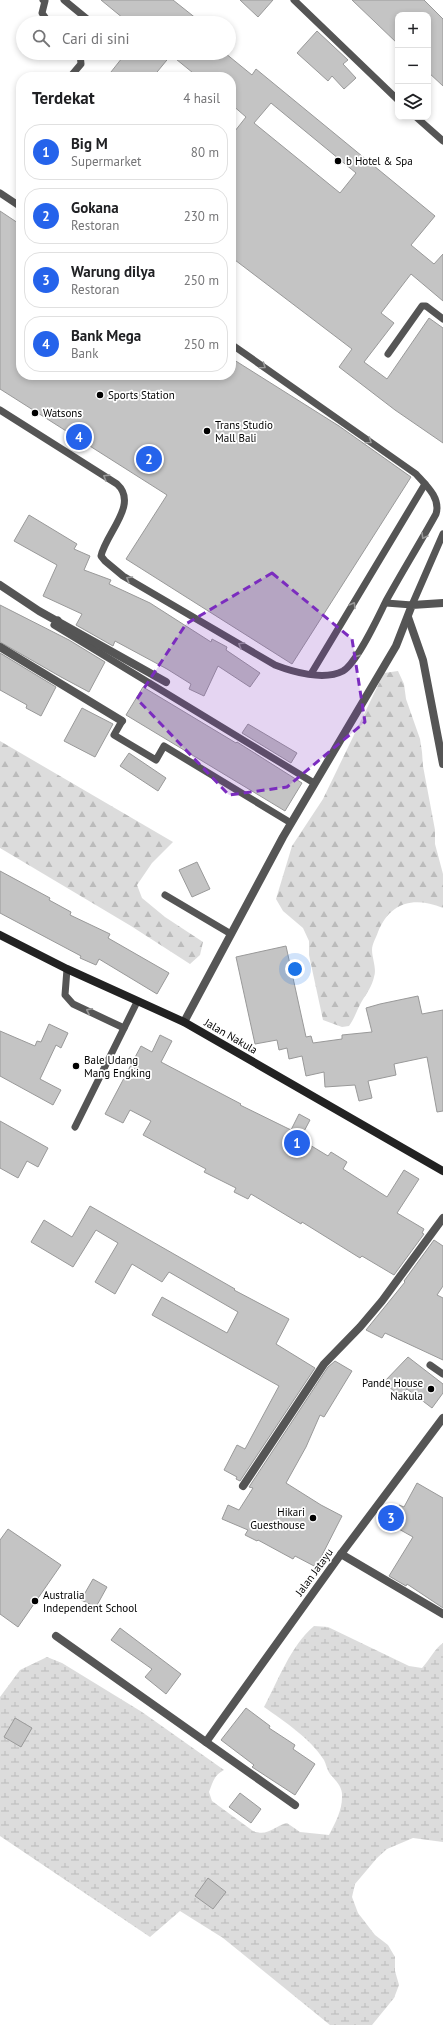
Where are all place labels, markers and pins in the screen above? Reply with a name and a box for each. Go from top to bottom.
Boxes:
place label: b Hotel & Spa [346,154,413,168]
marker: b Hotel & Spa [333,156,343,166]
place label: Sports Station [108,388,175,402]
marker: Sports Station [95,390,105,400]
place label: Watsons [43,406,82,420]
marker: Watsons [30,408,40,418]
place label: Trans Studio Mall Bali [215,418,273,445]
pin: 4 [66,422,92,452]
marker: Trans Studio Mall Bali [202,426,212,436]
pin: 2 [136,444,162,474]
place label: Bale Udang Mang Engking [84,1053,151,1080]
marker: Bale Udang Mang Engking [71,1061,81,1071]
pin: 1 [284,1128,310,1158]
place label: Pande House Nakula [362,1376,423,1403]
marker: Pande House Nakula [426,1384,436,1394]
pin: 3 [378,1503,404,1533]
place label: Hikari Guesthouse [250,1505,305,1532]
marker: Hikari Guesthouse [308,1513,318,1523]
place label: Australia Independent School [43,1588,138,1615]
marker: Australia Independent School [30,1596,40,1606]

